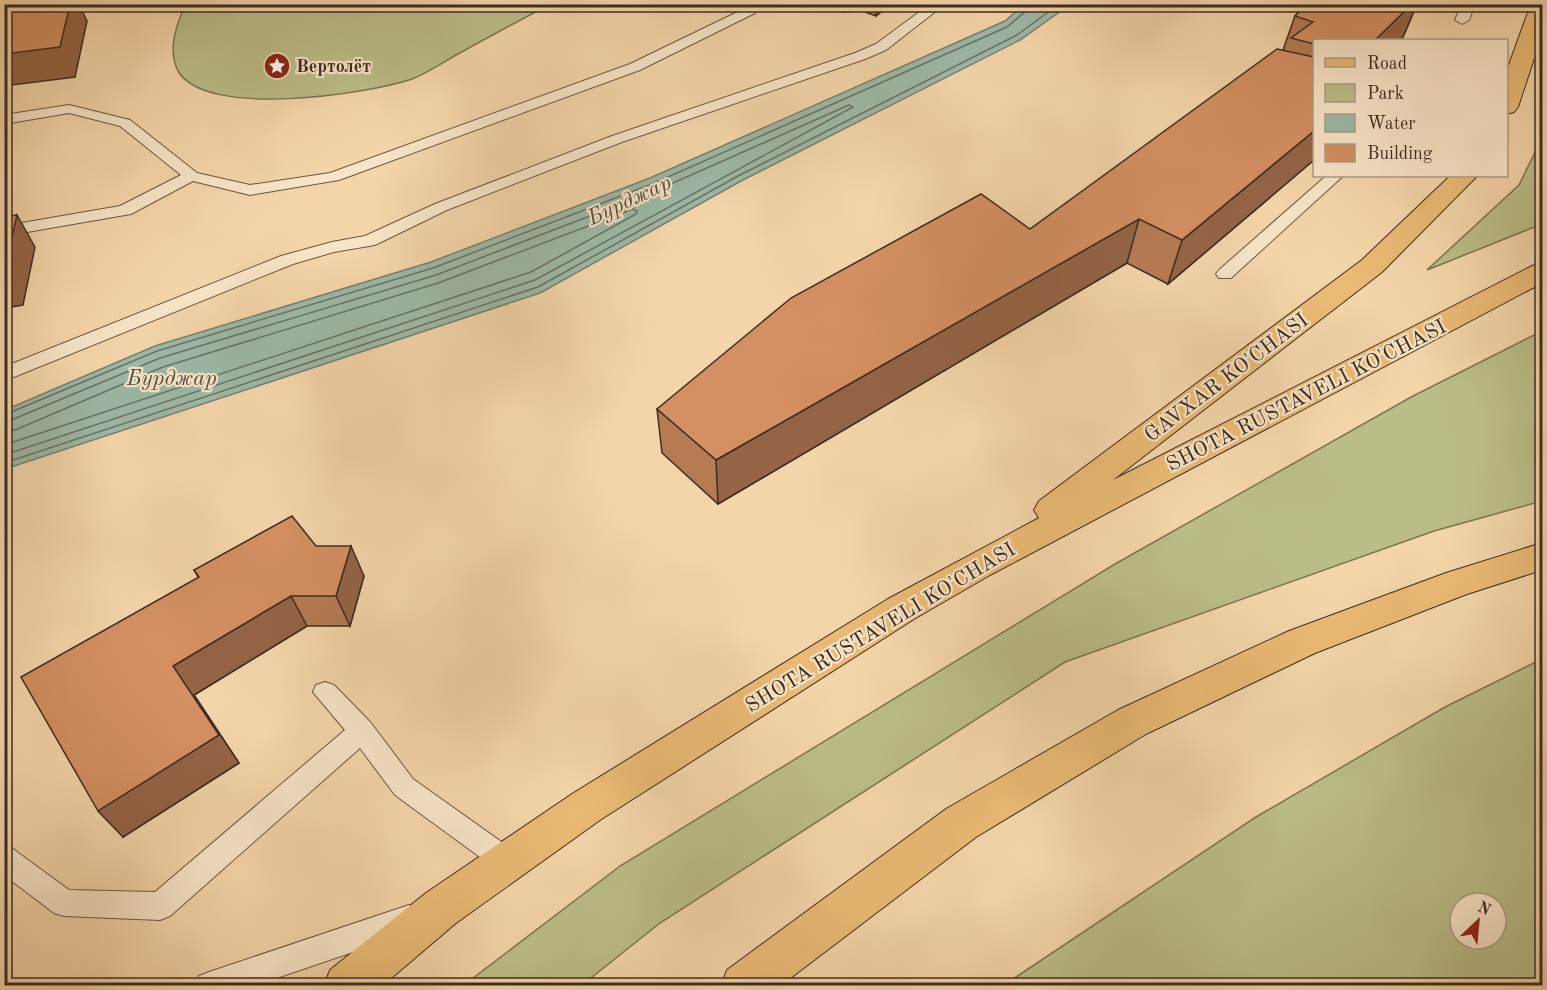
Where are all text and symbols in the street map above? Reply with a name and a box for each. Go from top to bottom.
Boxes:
legend [1313,39,1508,177]
place icon: Вертолёт [262,51,292,81]
text: Road [1367,55,1407,73]
place label: Вертолёт [296,58,371,76]
text: Park [1367,85,1404,103]
text: Water [1367,115,1416,133]
text: Building [1367,145,1433,163]
water label: Бурджар [584,172,675,230]
street label: GAVXAR KO'CHASI [1141,310,1313,446]
street label: SHOTA RUSTAVELI KO'CHASI [1163,316,1450,476]
water label: Бурджар [126,368,217,390]
street label: SHOTA RUSTAVELI KO'CHASI [742,539,1019,717]
north arrow [1448,891,1508,951]
text: N [1475,899,1493,920]

